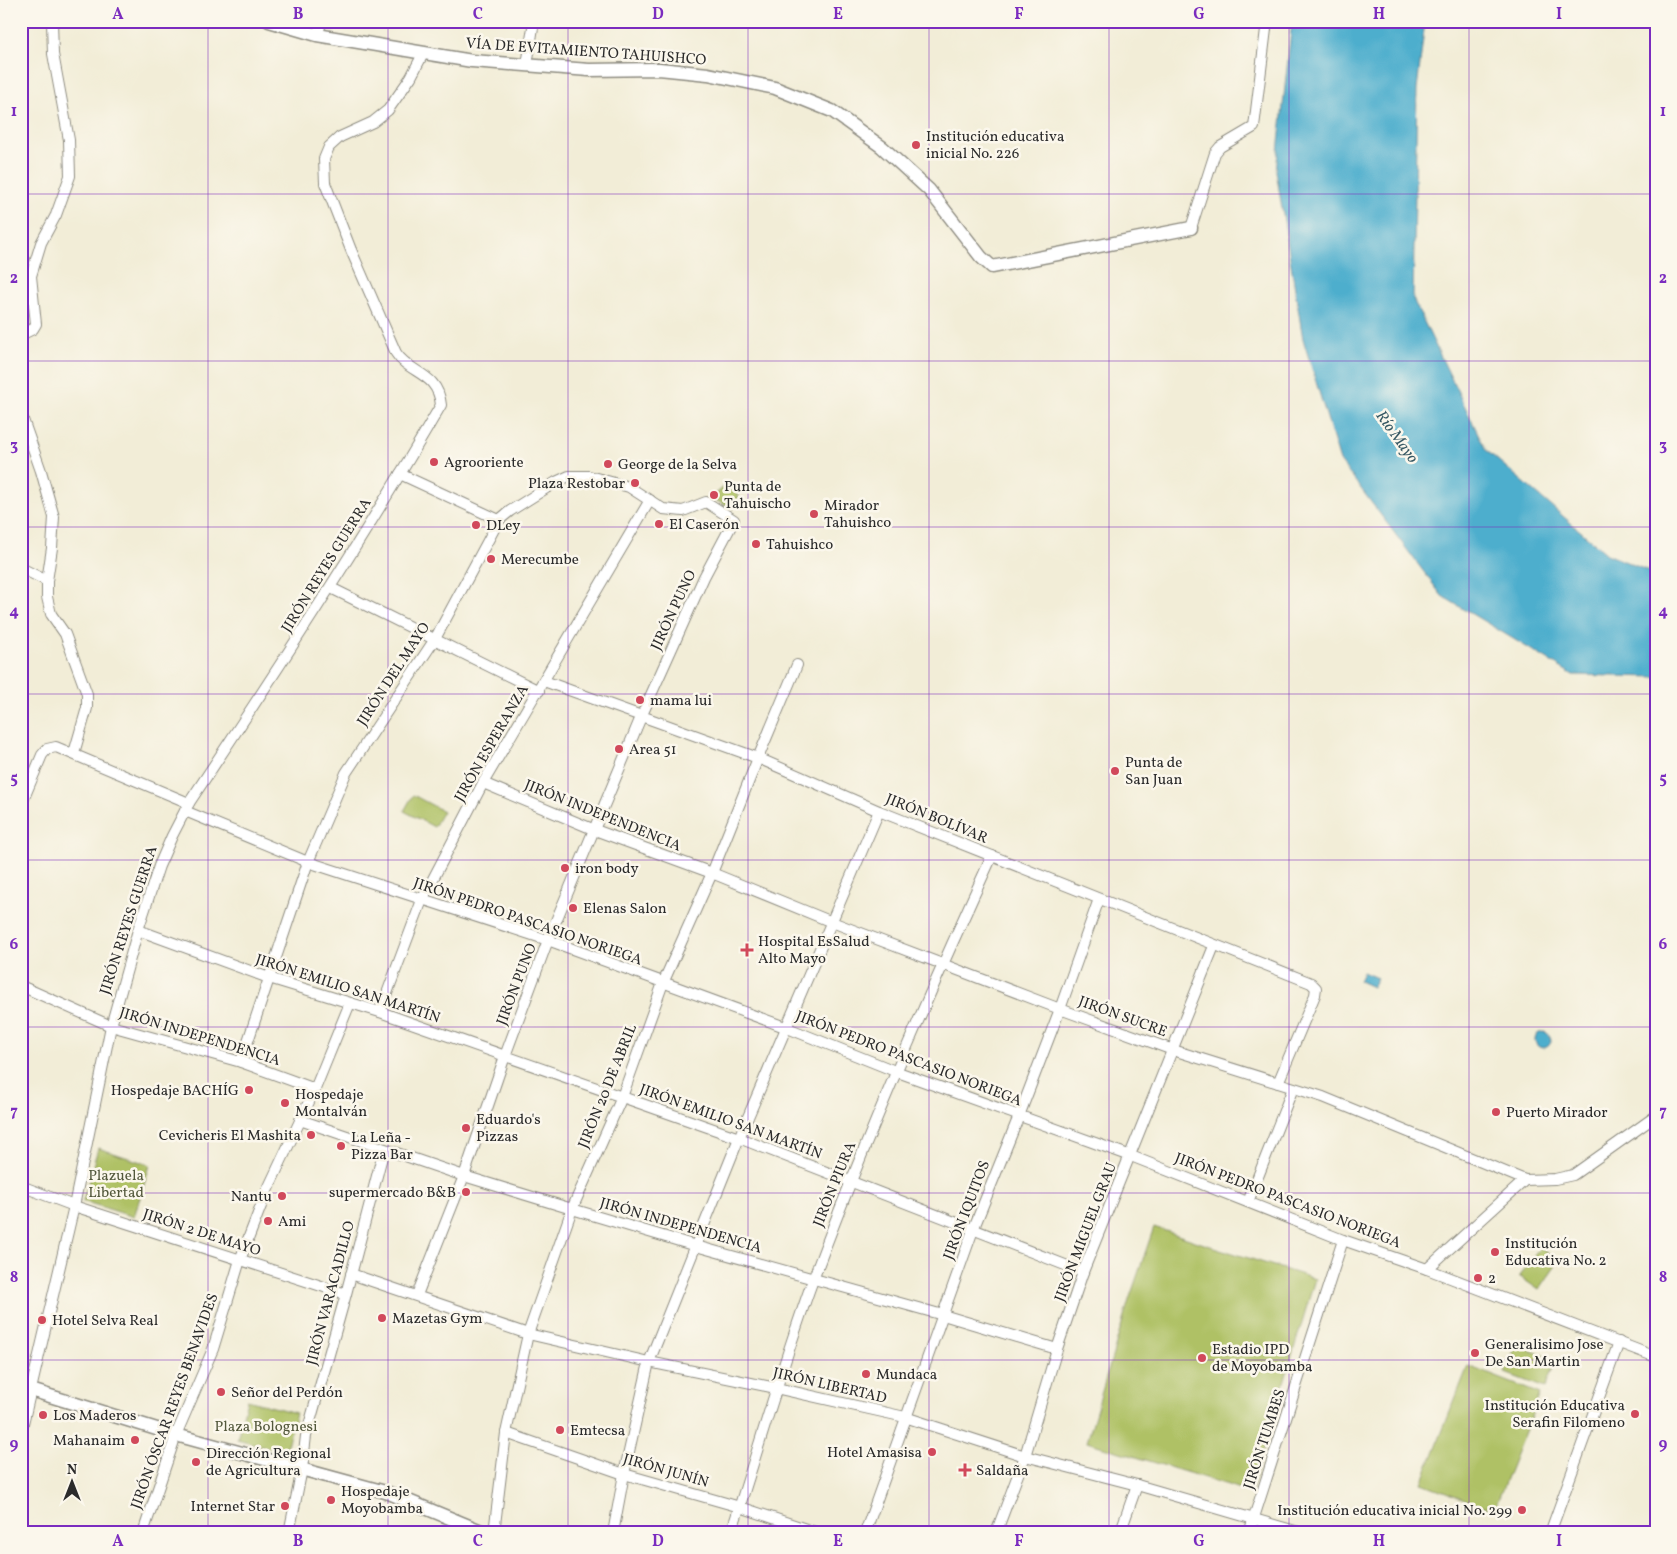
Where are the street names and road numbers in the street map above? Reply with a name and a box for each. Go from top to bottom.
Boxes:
street label: VÍA DE EVITAMIENTO TAHUISHCO [465,34,707,71]
street label: JIRÓN REYES GUERRA [277,494,378,637]
street label: JIRÓN PUNO [647,567,702,654]
street label: JIRÓN DEL MAYO [353,619,436,731]
street label: JIRÓN ESPERANZA [450,681,535,806]
street label: JIRÓN INDEPENDENCIA [521,775,684,858]
street label: JIRÓN BOLÍVAR [882,789,991,849]
street label: JIRÓN REYES GUERRA [95,843,164,998]
street label: JIRÓN PEDRO PASCASIO NORIEGA [410,873,645,972]
street label: JIRÓN PUNO [492,940,543,1029]
street label: JIRÓN EMILIO SAN MARTÍN [252,950,443,1029]
street label: JIRÓN SUCRE [1075,992,1170,1043]
street label: JIRÓN INDEPENDENCIA [116,1003,283,1072]
street label: JIRÓN PEDRO PASCASIO NORIEGA [792,1006,1025,1112]
street label: JIRÓN 20 DE ABRIL [574,1021,643,1152]
street label: JIRÓN EMILIO SAN MARTÍN [636,1080,825,1165]
street label: JIRÓN PIURA [809,1138,862,1230]
street label: JIRÓN PEDRO PASCASIO NORIEGA [1171,1148,1404,1254]
street label: JIRÓN IQUITOS [939,1158,996,1263]
street label: JIRÓN MIGUEL GRAU [1050,1160,1123,1305]
street label: JIRÓN INDEPENDENCIA [597,1193,764,1260]
street label: JIRÓN 2 DE MAYO [140,1204,263,1262]
street label: JIRÓN VARACADILLO [302,1219,361,1368]
street label: JIRÓN ÓSCAR REYES BENAVIDES [127,1291,224,1512]
street label: JIRÓN LIBERTAD [771,1363,889,1410]
street label: JIRÓN TUMBES [1239,1386,1292,1492]
street label: JIRÓN JUNÍN [620,1449,711,1494]

